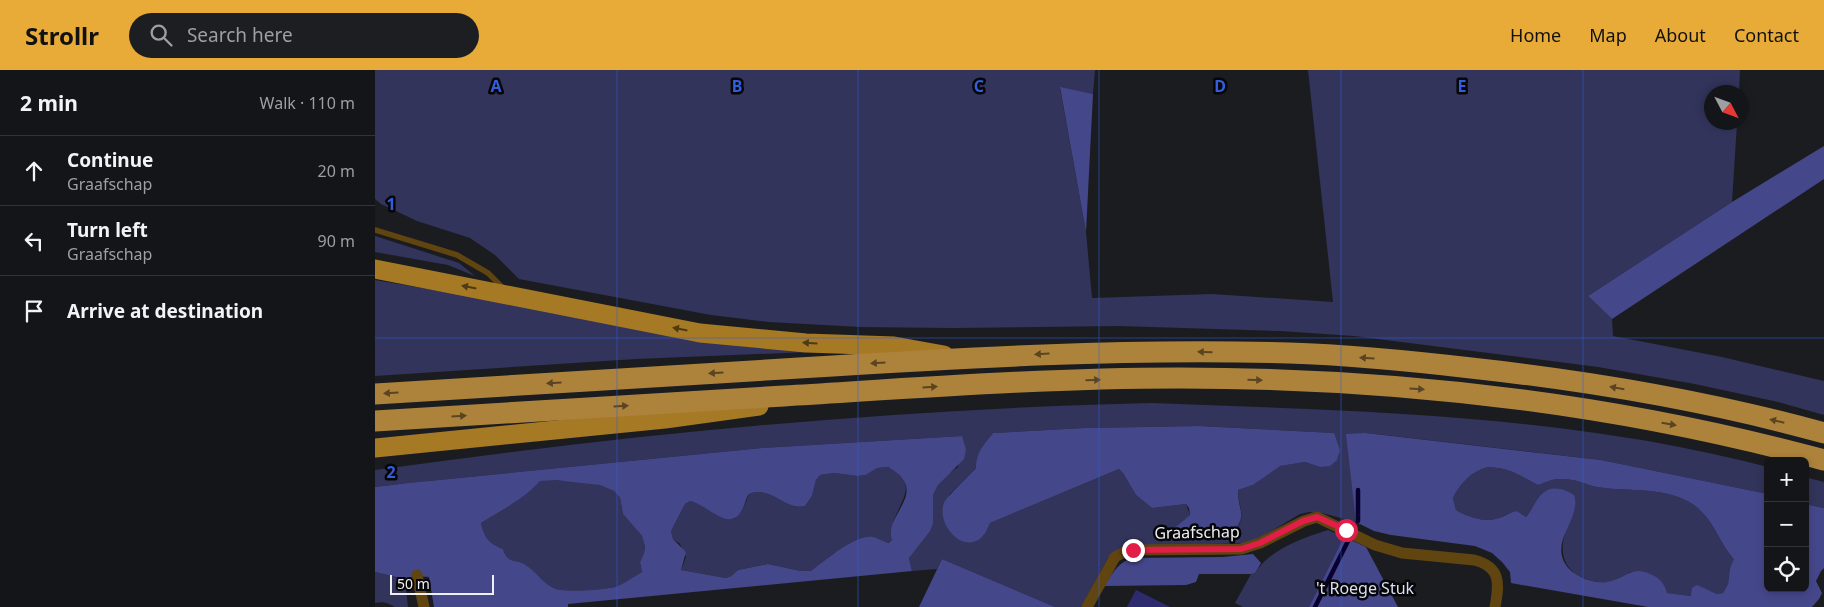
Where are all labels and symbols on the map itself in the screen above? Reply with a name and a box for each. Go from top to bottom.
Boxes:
text: A [490,75,502,97]
text: B [732,75,742,97]
text: C [974,75,984,97]
text: D [1214,75,1226,97]
text: E [1458,75,1467,97]
north arrow [1704,85,1749,130]
text: 1 [386,193,396,215]
one-way arrow [460,282,476,290]
one-way arrow [672,325,687,333]
one-way arrow [802,339,818,347]
one-way arrow [1197,348,1213,356]
one-way arrow [1034,350,1050,358]
one-way arrow [1359,354,1375,362]
one-way arrow [870,359,886,367]
one-way arrow [707,369,723,377]
one-way arrow [1085,375,1101,383]
one-way arrow [1247,376,1263,384]
one-way arrow [545,379,561,387]
one-way arrow [923,382,939,390]
one-way arrow [1609,384,1625,392]
one-way arrow [1410,385,1426,393]
one-way arrow [383,390,399,398]
one-way arrow [613,402,629,410]
one-way arrow [451,411,467,419]
one-way arrow [1769,417,1784,425]
one-way arrow [1661,421,1677,429]
text: 2 [386,461,396,483]
route start [1335,519,1358,542]
street label: Graafschap [1154,520,1240,544]
route end [1122,539,1145,562]
scale bar [390,572,494,595]
park label: 't Roege Stuk [1316,577,1415,599]

